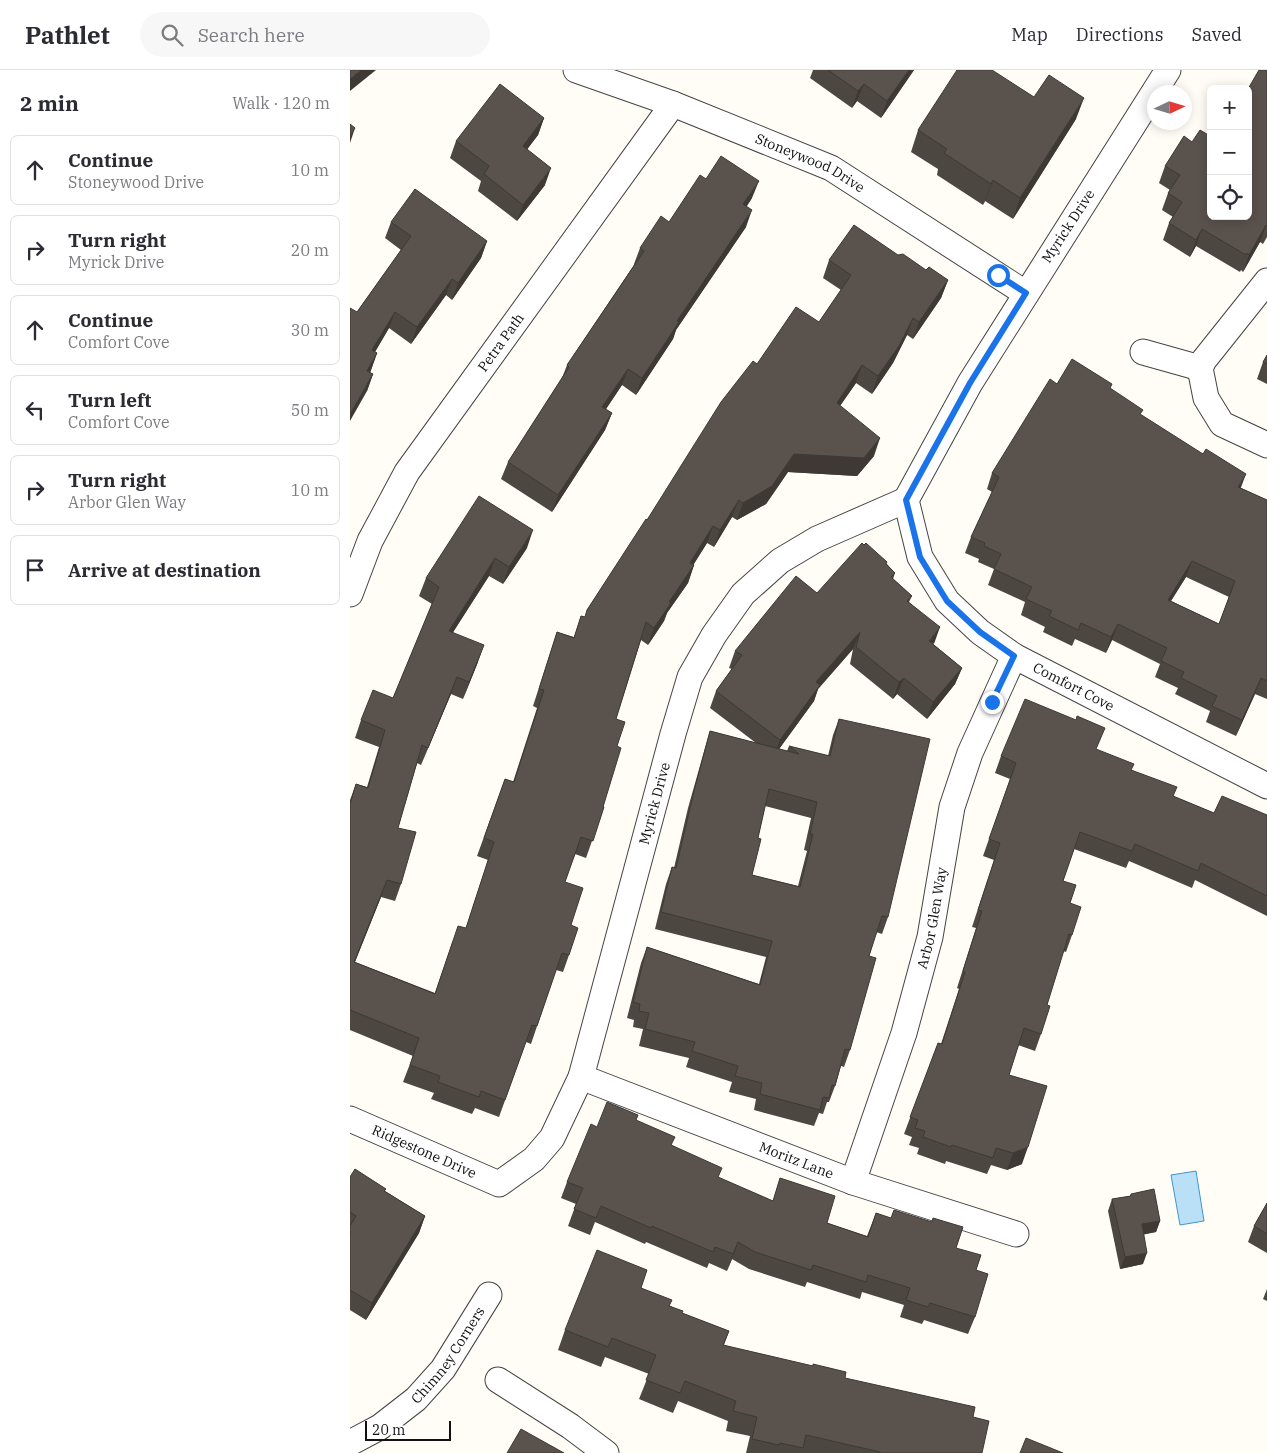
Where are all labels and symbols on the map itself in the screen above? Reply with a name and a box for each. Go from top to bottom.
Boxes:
north arrow [1147,85,1192,130]
street label: Stoneywood Drive [753,129,868,196]
street label: Myrick Drive [1038,186,1098,266]
route start [987,264,1010,287]
street label: Petra Path [474,309,528,375]
street label: Comfort Cove [1030,658,1117,715]
route end [981,691,1004,714]
street label: Myrick Drive [635,760,674,847]
street label: Arbor Glen Way [913,865,951,971]
street label: Ridgestone Drive [369,1121,479,1182]
street label: Moritz Lane [757,1138,836,1183]
street label: Chimney Corners [407,1303,489,1407]
scale bar [365,1418,451,1441]

